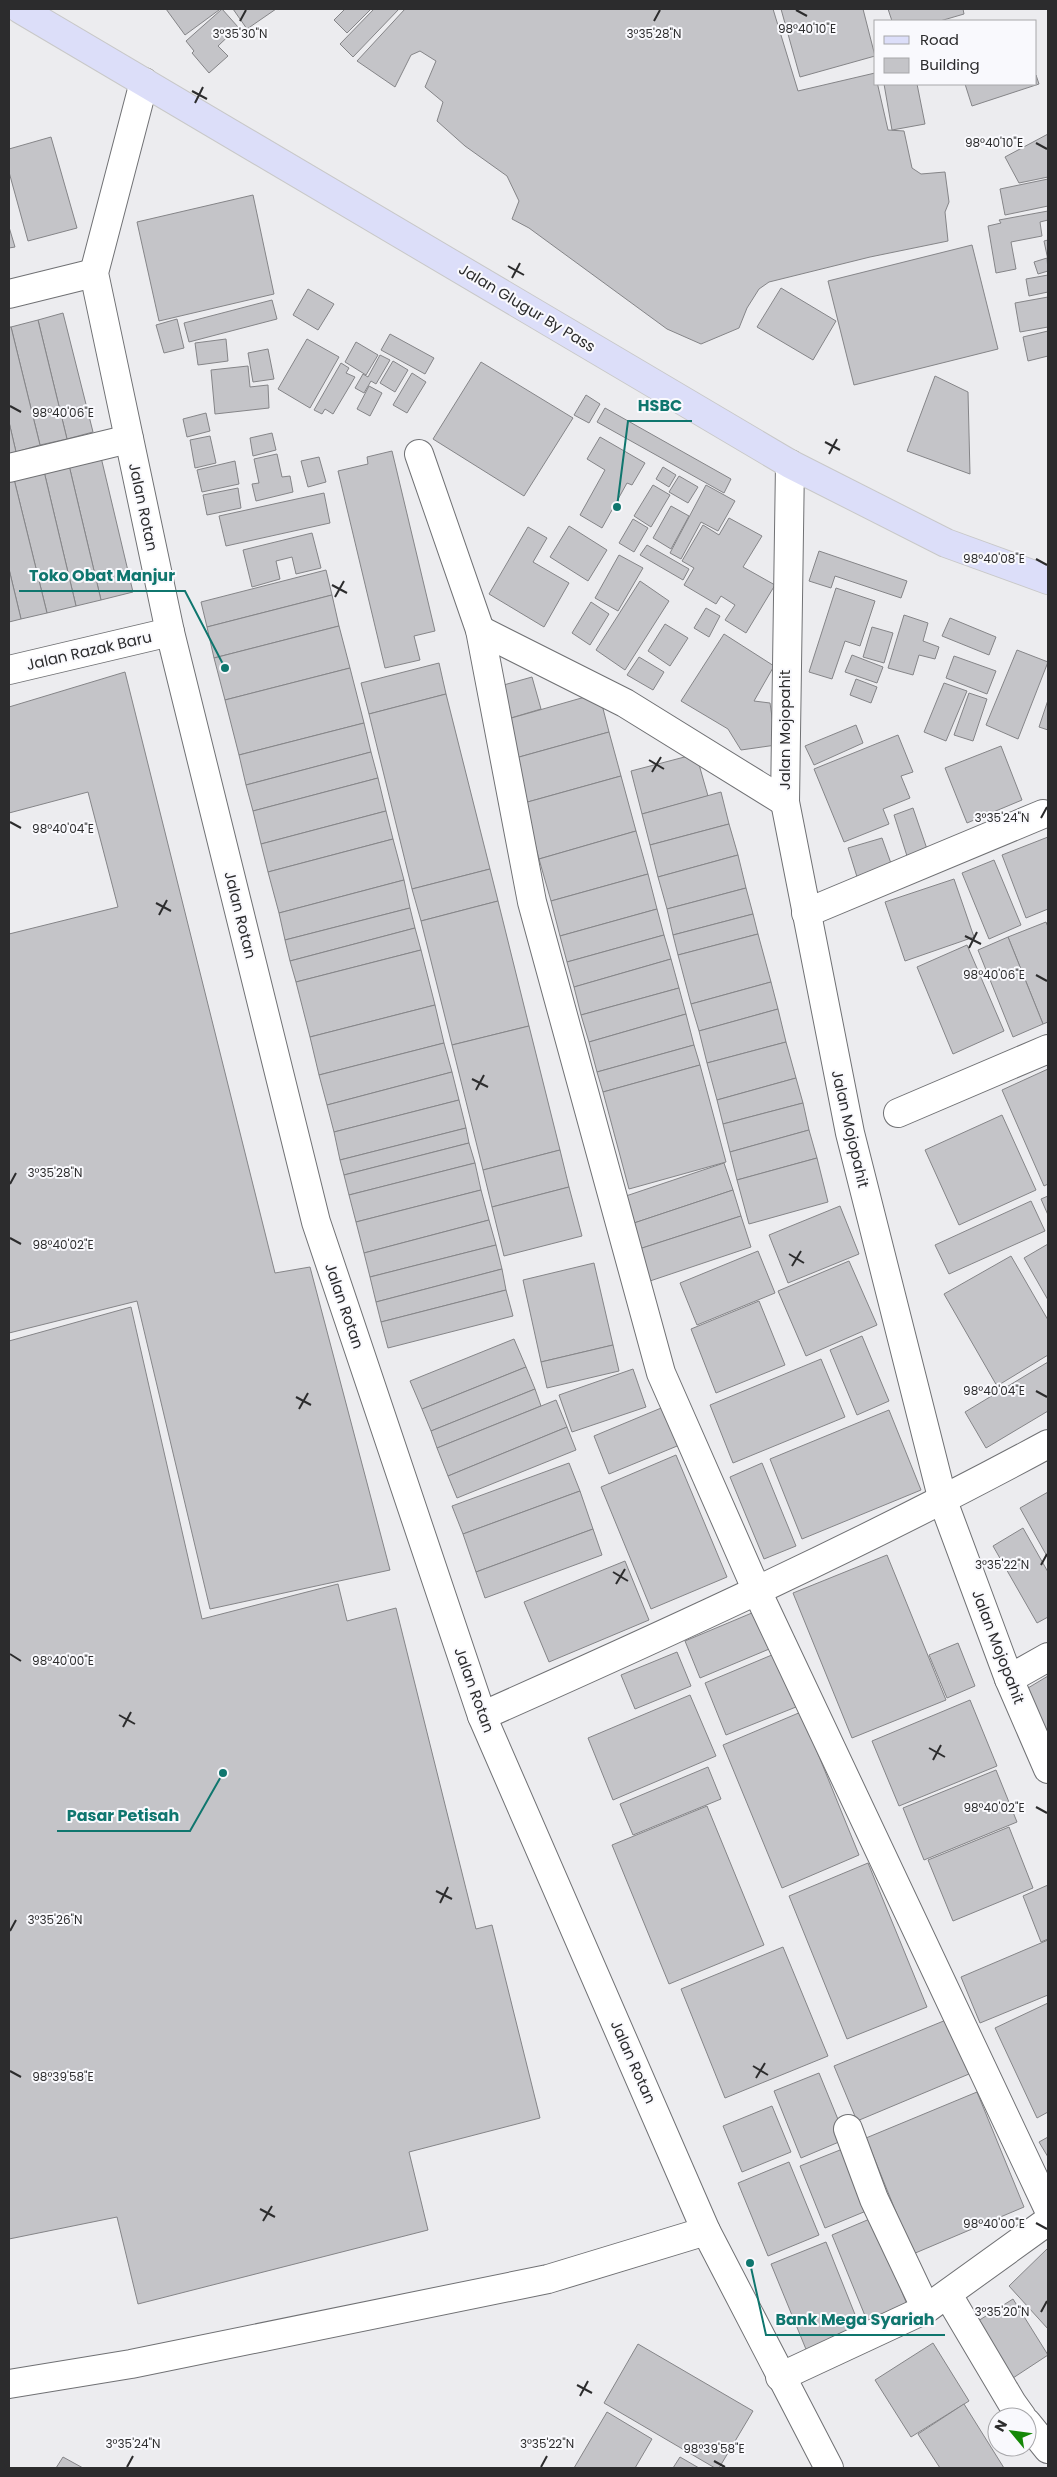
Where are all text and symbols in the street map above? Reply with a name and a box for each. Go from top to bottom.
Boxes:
text: 98°40'10"E [778,20,836,37]
legend [874,20,1037,85]
text: 3°35'30"N [212,25,268,42]
text: 3°35'28"N [627,25,681,42]
text: Road [920,29,959,50]
text: Building [920,54,980,75]
text: 98°40'10"E [965,134,1023,151]
street label: Jalan Glugur By Pass [455,258,600,357]
callout: HSBC [628,390,692,421]
text: HSBC [638,394,682,417]
text: 98°40'06"E [32,404,94,421]
street label: Jalan Rotan [124,461,163,553]
text: 98°40'08"E [963,550,1025,567]
callout: Toko Obat Manjur [19,560,185,591]
text: Toko Obat Manjur [29,564,175,587]
street label: Jalan Razak Baru [24,626,154,675]
street label: Jalan Mojopahit [774,670,795,790]
text: 3°35'24"N [975,809,1029,826]
text: 98°40'04"E [32,820,94,837]
street label: Jalan Rotan [219,869,261,961]
text: 98°40'06"E [963,966,1025,983]
street label: Jalan Mojopahit [827,1068,874,1190]
text: 3°35'28"N [28,1164,82,1181]
text: 98°40'02"E [32,1236,94,1253]
street label: Jalan Rotan [320,1260,369,1352]
text: 98°40'04"E [963,1382,1025,1399]
text: 3°35'22"N [975,1556,1029,1573]
street label: Jalan Mojopahit [967,1587,1030,1707]
street label: Jalan Rotan [449,1644,500,1735]
text: 98°40'00"E [32,1652,94,1669]
text: 98°40'02"E [963,1799,1025,1816]
callout: Pasar Petisah [57,1800,190,1831]
text: Pasar Petisah [67,1804,179,1827]
text: 3°35'26"N [28,1911,82,1928]
street label: Jalan Rotan [606,2017,661,2107]
text: 98°39'58"E [32,2068,94,2085]
text: 98°40'00"E [963,2215,1025,2232]
text: 3°35'20"N [975,2303,1029,2320]
callout: Bank Mega Syariah [766,2304,945,2335]
text: Bank Mega Syariah [775,2308,935,2331]
north arrow [987,2407,1037,2457]
text: N [989,2416,1012,2435]
text: 3°35'24"N [106,2435,160,2452]
text: 3°35'22"N [520,2435,574,2452]
text: 98°39'58"E [683,2440,745,2457]

